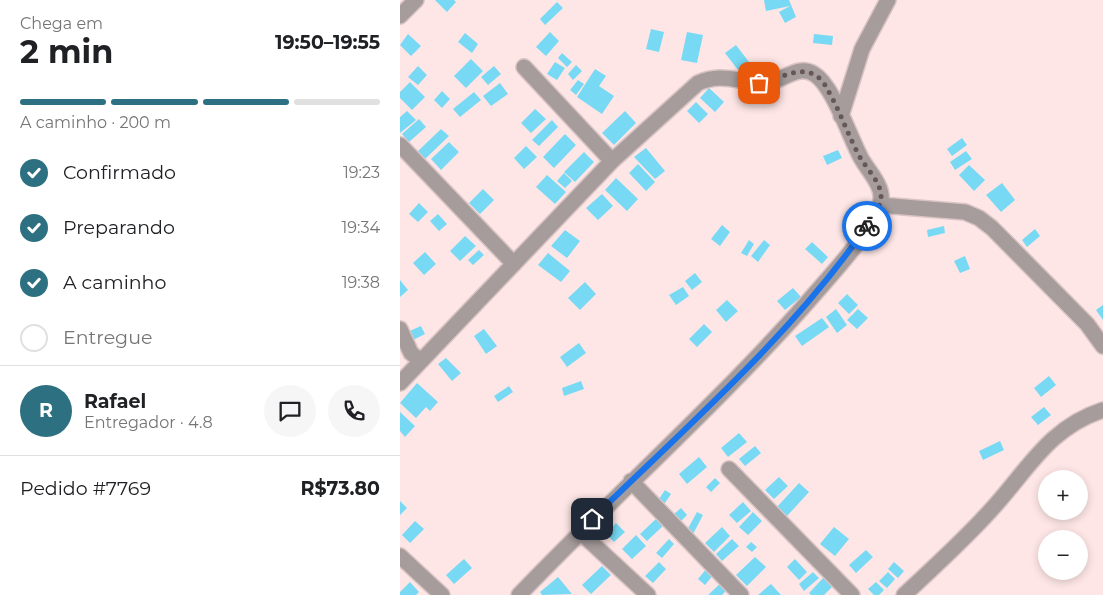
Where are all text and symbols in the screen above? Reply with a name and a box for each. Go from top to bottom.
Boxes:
text: Chega em [20,14,103,33]
text: 19:50–19:55 [275,31,380,54]
text: 2 min [20,32,113,71]
pin [738,62,780,104]
icon: bag [745,69,773,97]
text: A caminho · 200 m [20,113,171,132]
icon: check [20,159,48,187]
text: Confirmado [63,161,176,184]
text: 19:23 [343,163,380,182]
courier [842,201,892,251]
icon: bike [853,212,881,240]
icon: check [20,214,48,242]
text: Preparando [63,216,175,239]
text: 19:34 [341,218,380,237]
icon: check [20,269,48,297]
text: A caminho [63,271,166,294]
text: 19:38 [342,273,380,292]
text: Entregue [63,326,152,349]
button: chat [264,385,316,437]
button: phone [328,385,380,437]
text: Rafael [84,390,146,413]
text: R [39,399,53,422]
text: Entregador · 4.8 [84,413,213,432]
map controls [1038,470,1088,580]
button: + [1038,470,1088,520]
text: Pedido #7769 [20,477,151,500]
text: R$73.80 [301,477,380,500]
pin [571,498,613,540]
icon: home [578,505,606,533]
button: − [1038,530,1088,580]

